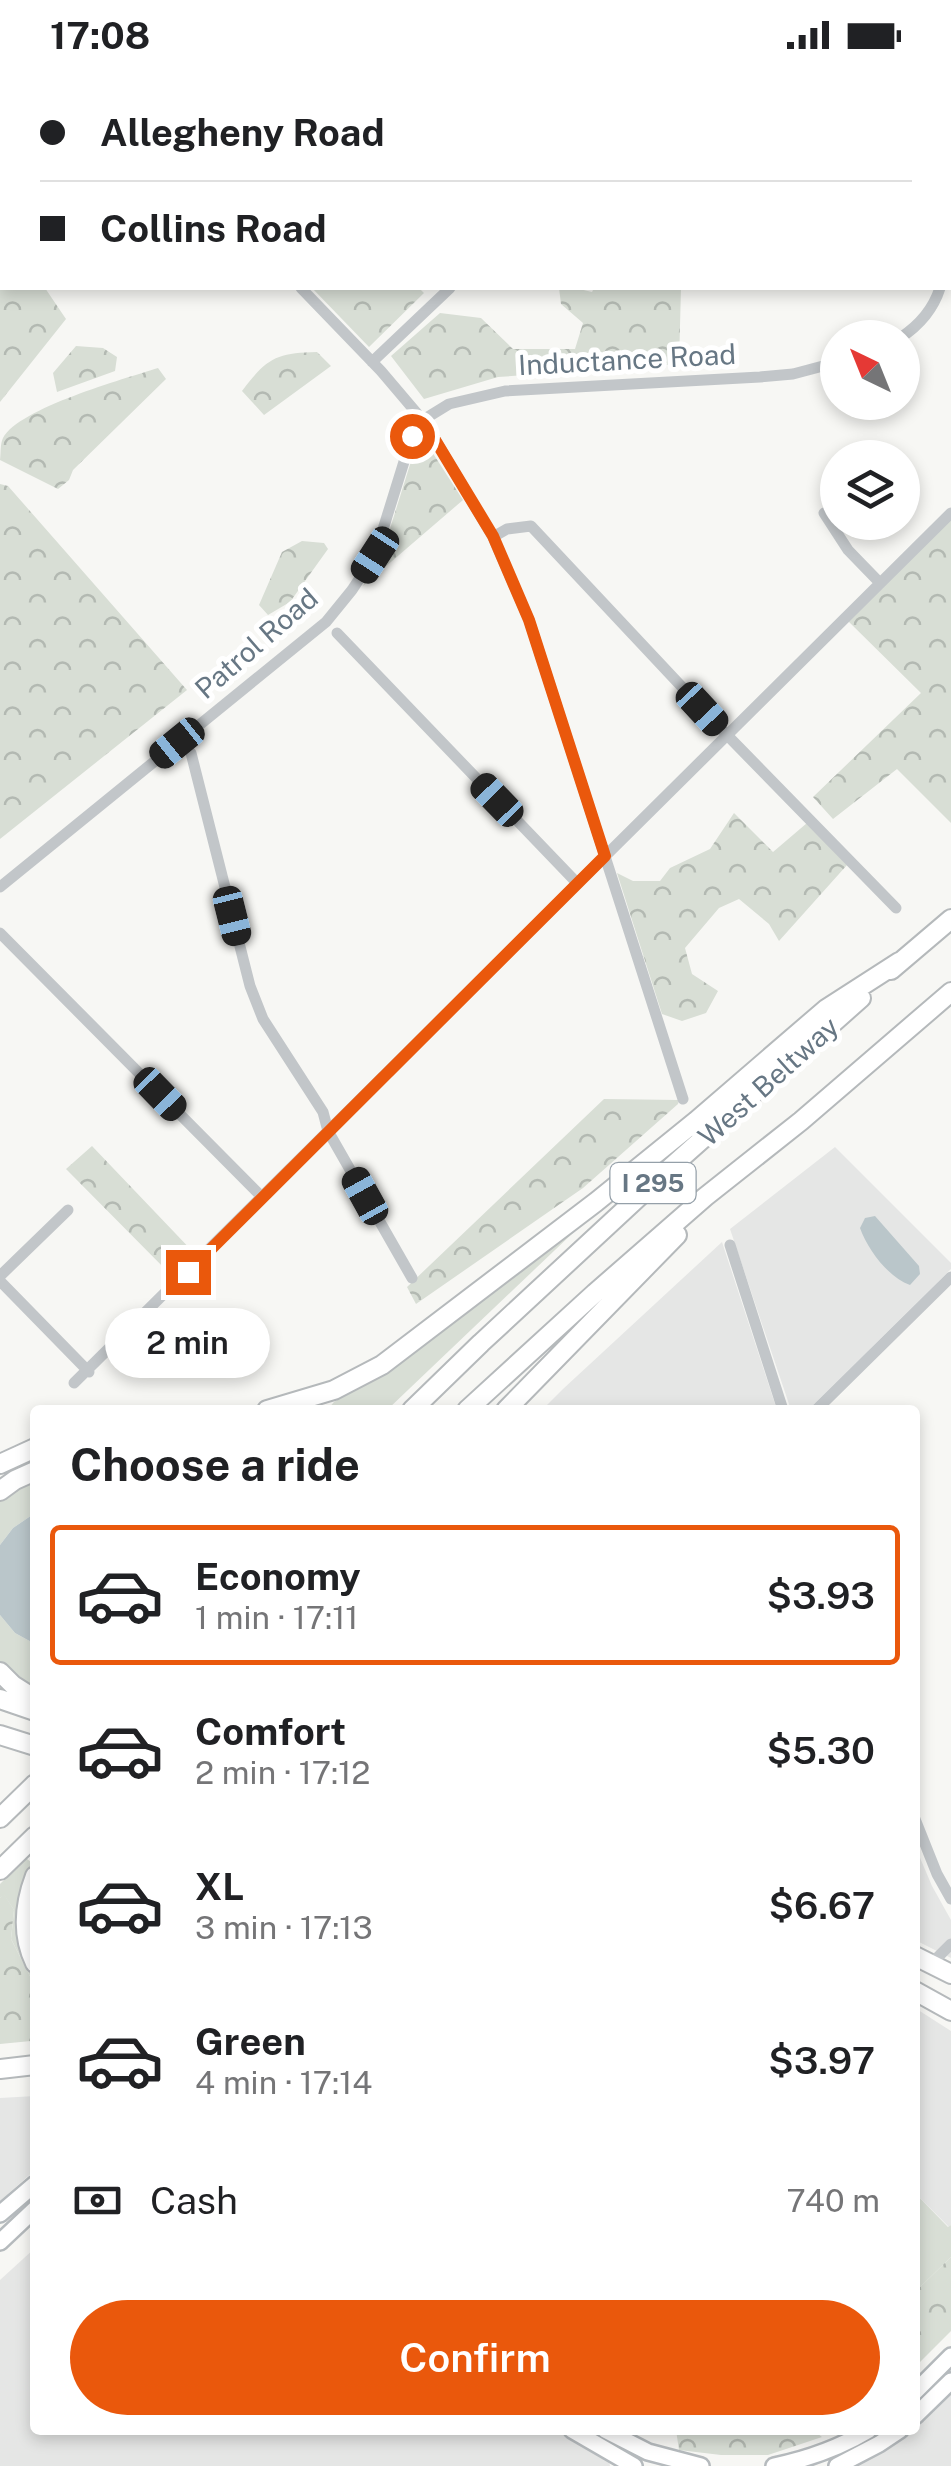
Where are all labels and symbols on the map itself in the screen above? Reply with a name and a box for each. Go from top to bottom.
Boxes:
north arrow [820,320,920,420]
street label: Inductance Road [517,337,737,381]
route start [390,414,435,459]
car [346,522,404,588]
street label: Patrol Road [188,581,324,705]
car [671,677,733,741]
car [144,712,210,774]
car [465,768,529,832]
car [210,883,254,949]
street label: West Beltway [691,1009,845,1153]
car [128,1062,192,1126]
car [337,1162,393,1230]
road number: I 295 [610,1163,696,1203]
route end [166,1250,211,1295]
callout: 2 min [106,1307,270,1377]

